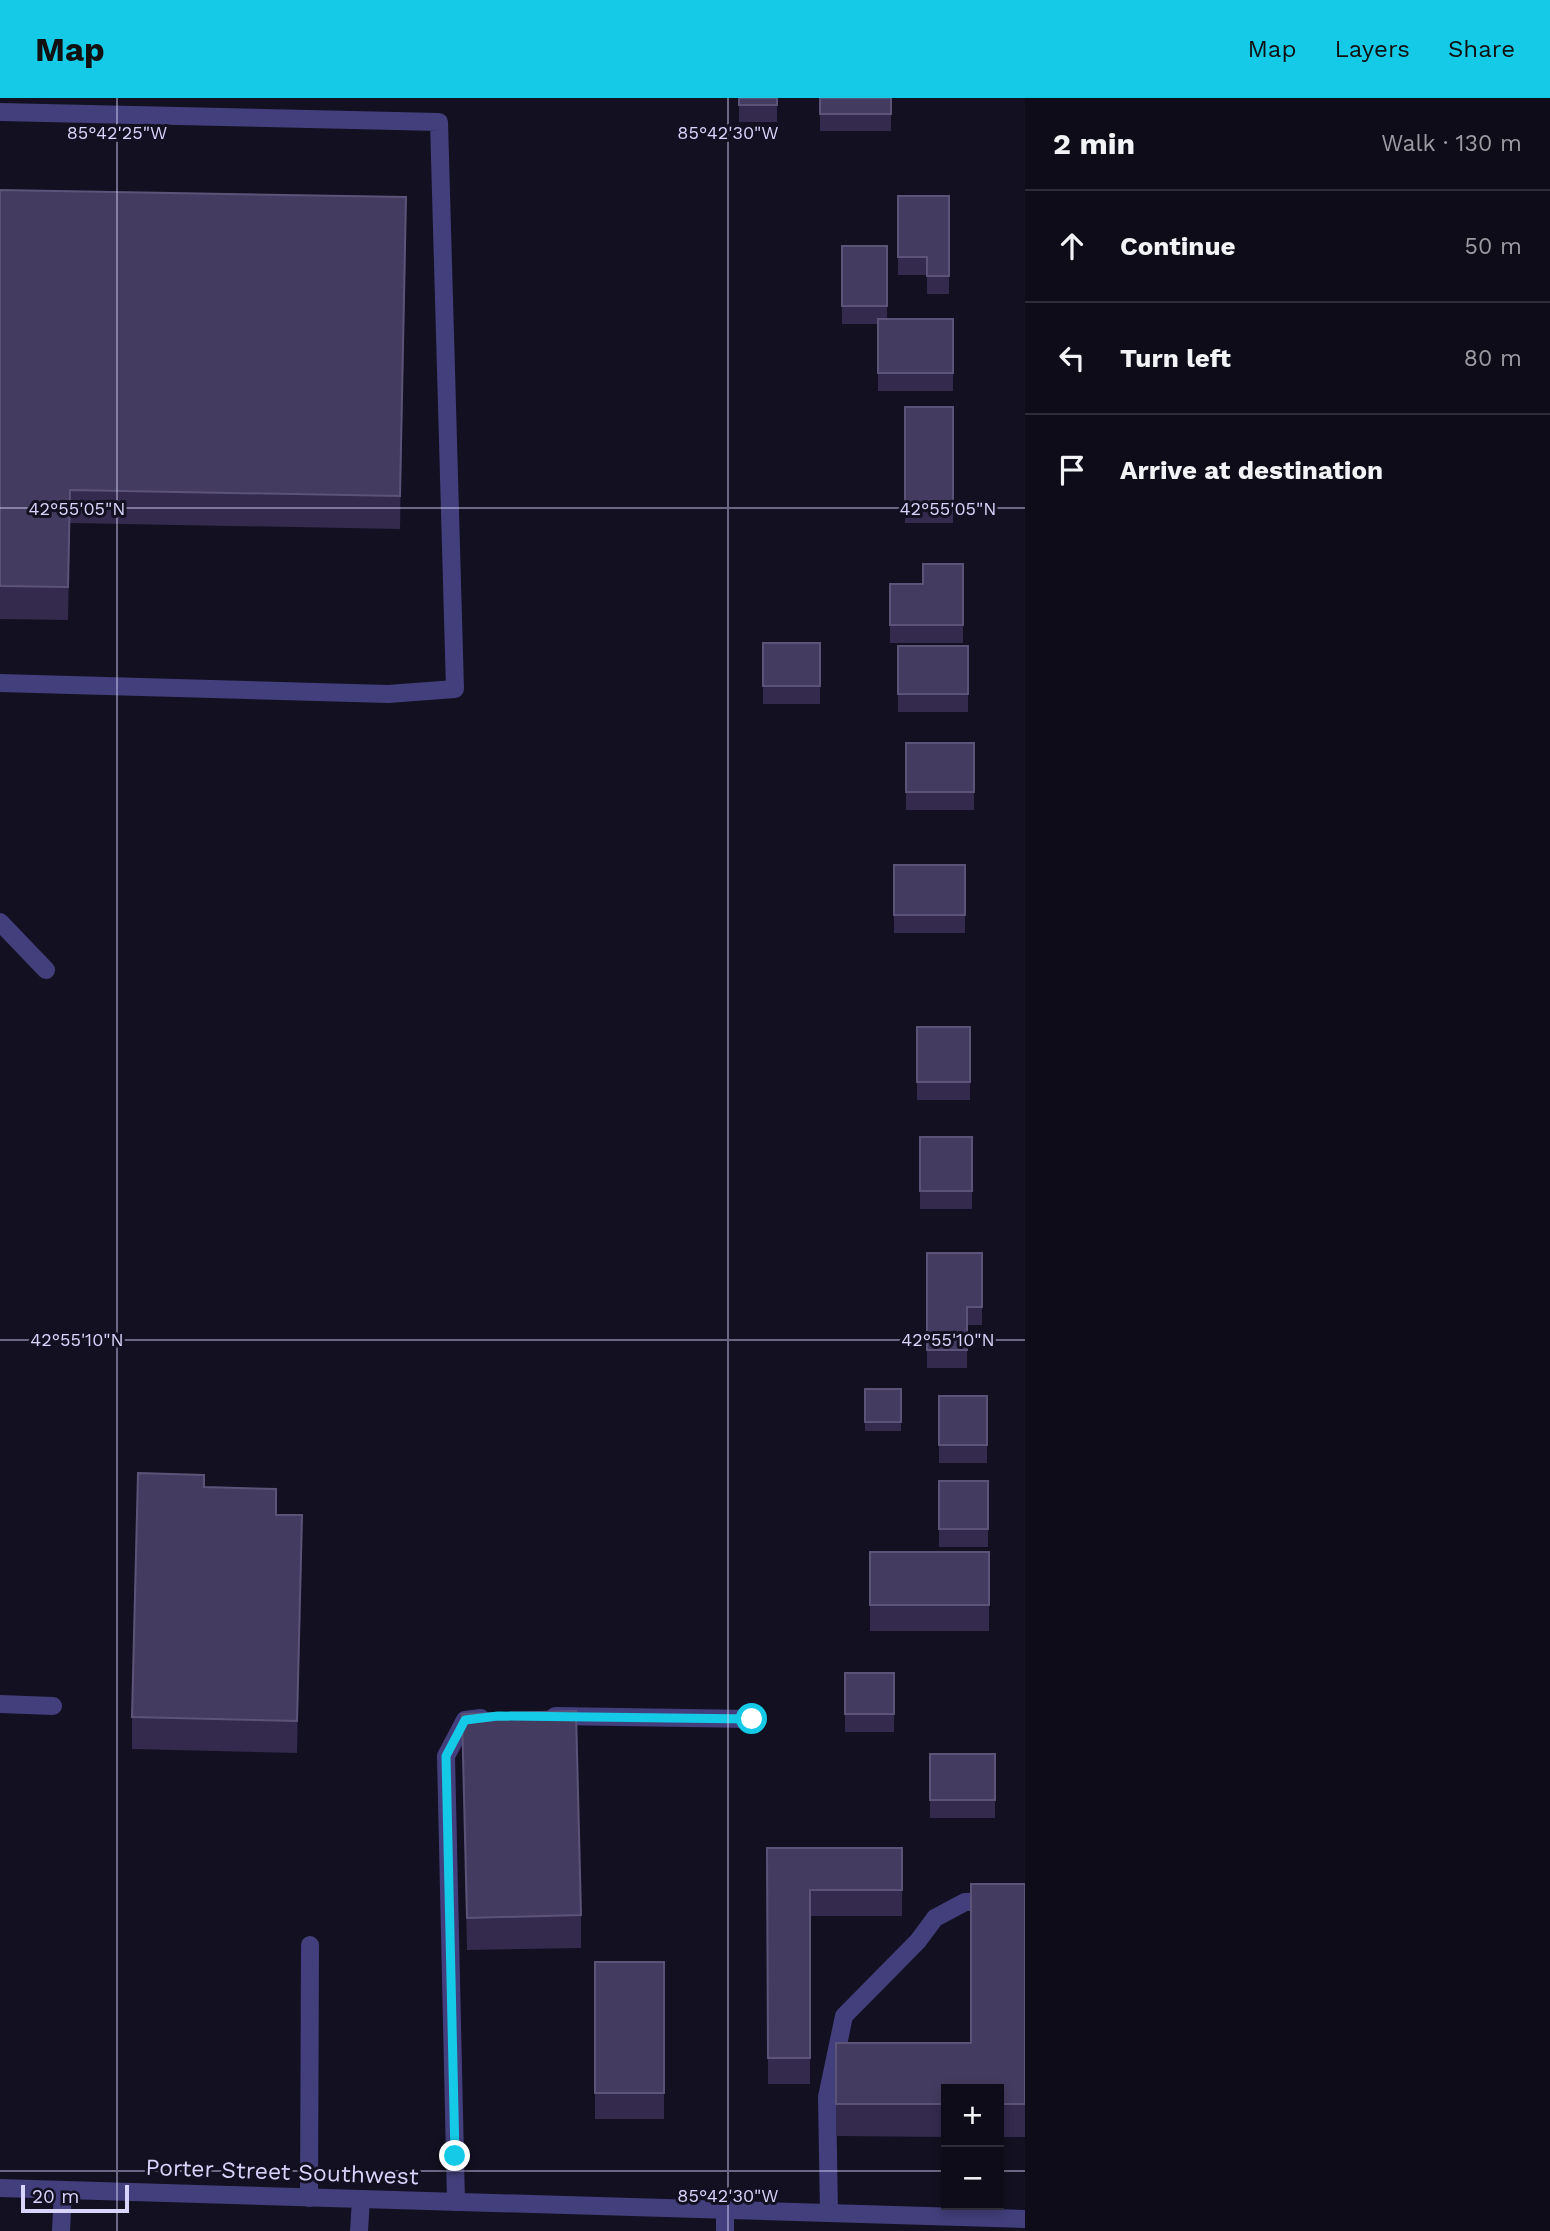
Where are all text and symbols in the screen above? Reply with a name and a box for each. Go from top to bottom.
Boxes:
text: Map [35,30,105,69]
text: Map [1248,35,1296,63]
text: Layers [1334,35,1410,63]
text: Share [1448,35,1515,63]
text: 85°42'25"W [67,122,167,143]
text: 85°42'30"W [677,122,779,143]
text: 2 min [1053,126,1135,161]
text: Walk · 130 m [1381,130,1522,157]
icon: ahead [1053,227,1091,265]
text: Continue [1120,231,1236,261]
text: 50 m [1465,233,1522,260]
icon: left [1053,339,1091,377]
text: Turn left [1120,343,1231,373]
text: 80 m [1464,345,1522,372]
icon: arrive [1053,451,1091,489]
text: Arrive at destination [1120,455,1383,485]
text: 42°55'05"N [28,498,126,519]
text: 42°55'05"N [899,498,997,519]
text: 42°55'10"N [30,1329,124,1350]
text: 42°55'10"N [901,1329,995,1350]
route start [736,1703,767,1734]
map controls [941,2084,1004,2210]
button: + [941,2084,1004,2147]
route end [439,2140,470,2171]
button: − [941,2147,1004,2210]
street label: Porter Street Southwest [145,2154,419,2190]
scale bar [21,2182,130,2214]
text: 20 m [32,2185,79,2208]
text: 85°42'30"W [677,2185,779,2206]

